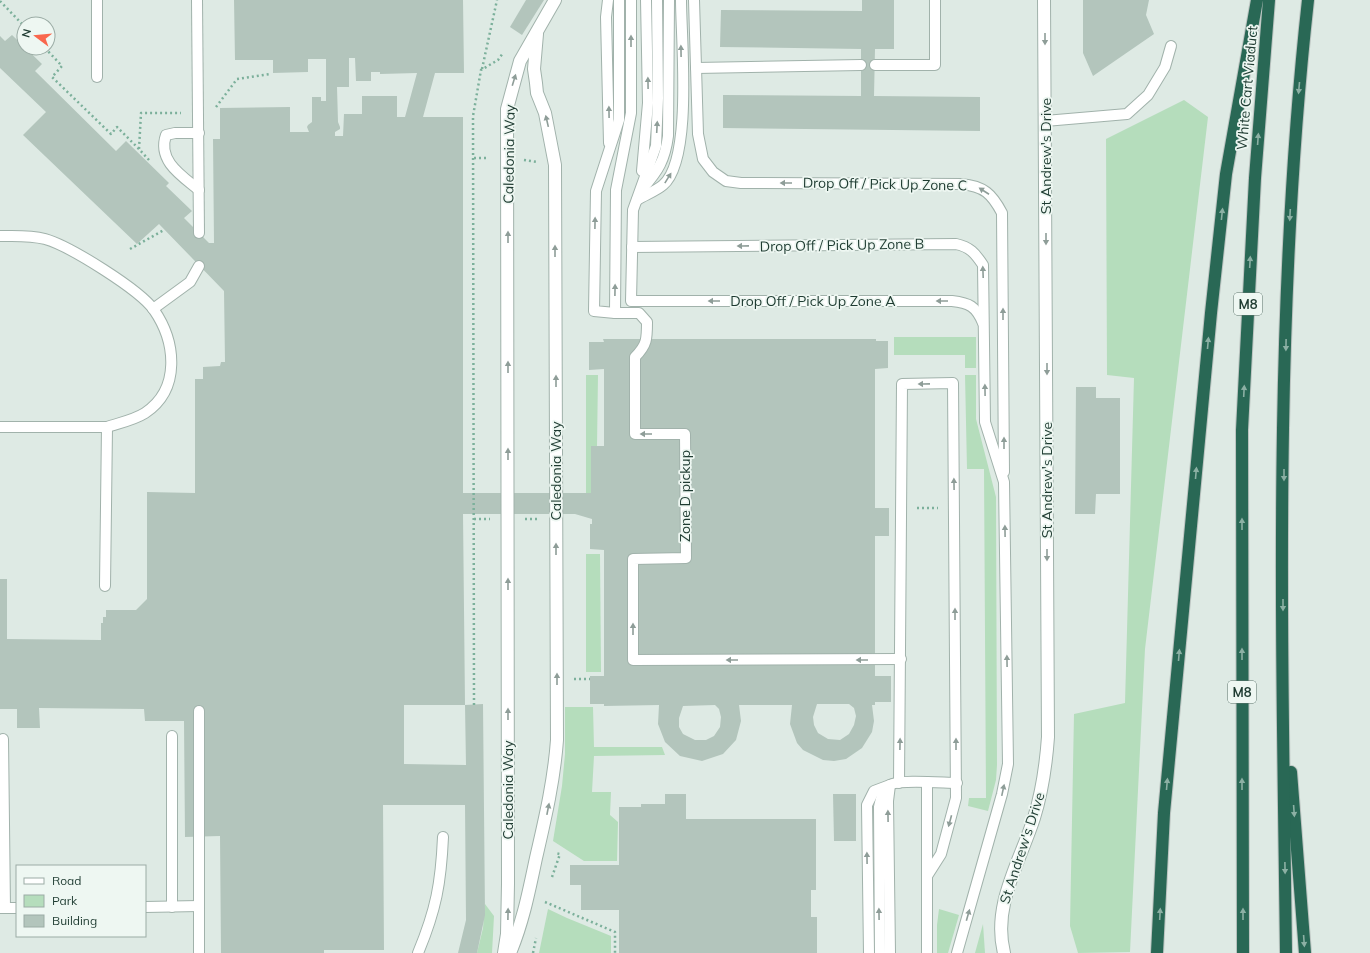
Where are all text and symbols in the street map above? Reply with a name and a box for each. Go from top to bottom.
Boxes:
north arrow [16,16,56,56]
street label: White Cart Viaduct [1233,25,1261,151]
text: N [19,27,34,39]
one-way arrow [1042,33,1048,46]
one-way arrow [628,34,634,47]
one-way arrow [678,45,685,57]
one-way arrow [511,73,517,85]
one-way arrow [645,76,651,89]
one-way arrow [1296,82,1302,94]
street label: St Andrew's Drive [1037,98,1055,214]
street label: Caledonia Way [499,104,519,204]
one-way arrow [606,105,612,118]
one-way arrow [544,115,550,128]
one-way arrow [653,121,660,133]
one-way arrow [1254,133,1261,145]
one-way arrow [664,173,672,183]
street label: Drop Off / Pick Up Zone C [803,174,967,194]
one-way arrow [779,180,792,186]
one-way arrow [979,187,989,195]
one-way arrow [1219,208,1225,220]
one-way arrow [1287,209,1293,222]
one-way arrow [592,216,598,229]
one-way arrow [505,230,511,243]
one-way arrow [1043,233,1049,246]
street label: Drop Off / Pick Up Zone B [760,235,924,255]
one-way arrow [736,243,749,249]
one-way arrow [552,244,558,257]
one-way arrow [1247,256,1254,268]
one-way arrow [980,265,986,278]
one-way arrow [612,283,618,296]
street label: Drop Off / Pick Up Zone A [730,292,896,310]
road number: M8 [1234,293,1262,315]
one-way arrow [707,298,720,304]
one-way arrow [935,298,948,304]
one-way arrow [1000,307,1006,320]
one-way arrow [1205,337,1212,349]
one-way arrow [1283,339,1289,352]
one-way arrow [505,360,511,373]
one-way arrow [1044,363,1050,376]
one-way arrow [553,374,559,387]
one-way arrow [917,381,930,387]
one-way arrow [982,383,988,396]
one-way arrow [1240,385,1247,397]
street label: Caledonia Way [547,421,565,521]
street label: St Andrew's Drive [1038,422,1056,538]
one-way arrow [639,431,652,437]
one-way arrow [1001,436,1007,449]
one-way arrow [505,447,511,460]
street label: Zone D pickup [676,450,694,542]
one-way arrow [1193,467,1200,479]
one-way arrow [1281,469,1287,482]
one-way arrow [951,477,957,490]
one-way arrow [1239,517,1245,530]
one-way arrow [1002,524,1008,537]
one-way arrow [553,543,560,555]
one-way arrow [1044,549,1050,562]
one-way arrow [505,577,511,590]
one-way arrow [1279,599,1286,611]
one-way arrow [952,607,958,620]
one-way arrow [630,622,636,635]
one-way arrow [1239,647,1245,660]
one-way arrow [1176,649,1182,661]
one-way arrow [1003,655,1010,667]
one-way arrow [856,656,868,663]
one-way arrow [725,657,738,663]
one-way arrow [554,672,560,685]
road number: M8 [1228,681,1256,703]
one-way arrow [505,707,511,720]
one-way arrow [897,737,903,750]
one-way arrow [953,738,960,750]
street label: Caledonia Way [499,740,517,840]
one-way arrow [1239,777,1245,790]
one-way arrow [1164,778,1170,790]
one-way arrow [1000,784,1006,797]
street label: St Andrew's Drive [995,790,1049,906]
one-way arrow [545,802,551,815]
one-way arrow [1291,805,1298,817]
one-way arrow [885,809,891,822]
one-way arrow [947,815,953,827]
one-way arrow [864,852,871,864]
one-way arrow [1282,862,1288,875]
legend [16,865,146,937]
text: Road [52,873,81,888]
text: Park [52,893,78,908]
one-way arrow [876,907,882,920]
one-way arrow [1157,907,1163,920]
one-way arrow [1240,907,1246,920]
one-way arrow [504,908,511,920]
one-way arrow [965,909,971,921]
text: Building [52,913,97,928]
one-way arrow [1300,935,1307,947]

